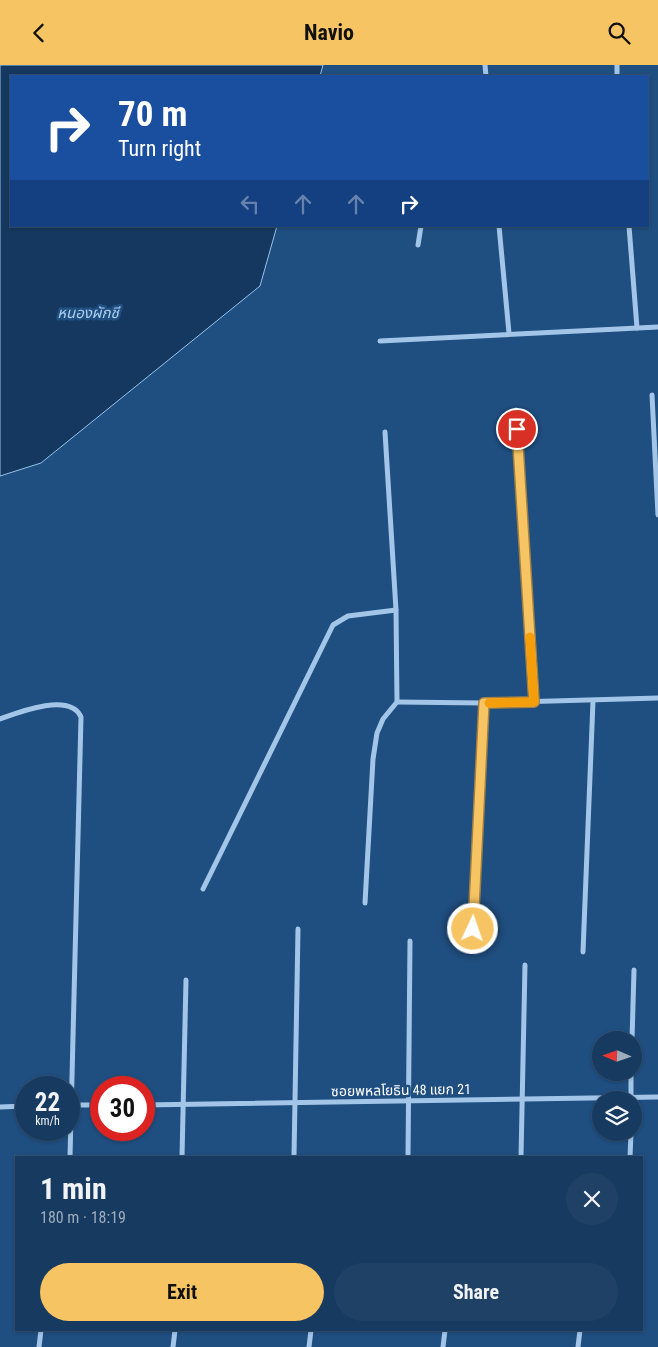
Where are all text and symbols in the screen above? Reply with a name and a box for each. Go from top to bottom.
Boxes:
icon: back [25,19,53,47]
icon: search [605,19,633,47]
text: Navio [304,20,354,45]
text: 70 m [118,94,187,135]
icon: right [35,95,100,160]
text: Turn right [118,136,201,161]
icon: left [236,190,264,218]
icon: ahead [289,190,317,218]
icon: ahead [342,190,370,218]
icon: right [395,190,423,218]
water label: หนองผักชี [57,304,121,322]
pin [496,408,538,450]
icon: arrive [503,415,531,443]
position arrow [446,902,498,954]
north arrow [592,1031,642,1081]
map controls [592,1031,642,1141]
speed limit sign: 30 [90,1076,155,1141]
street label: ซอยพหลโยธิน 48 แยก 21 [331,1081,471,1099]
text: 22 [35,1088,60,1117]
button: layers [592,1091,642,1141]
text: km/h [35,1114,60,1128]
text: 1 min [40,1171,107,1206]
button: close [566,1173,618,1225]
text: 180 m · 18:19 [40,1208,126,1227]
button: Exit [40,1263,324,1321]
button: Share [334,1263,618,1321]

